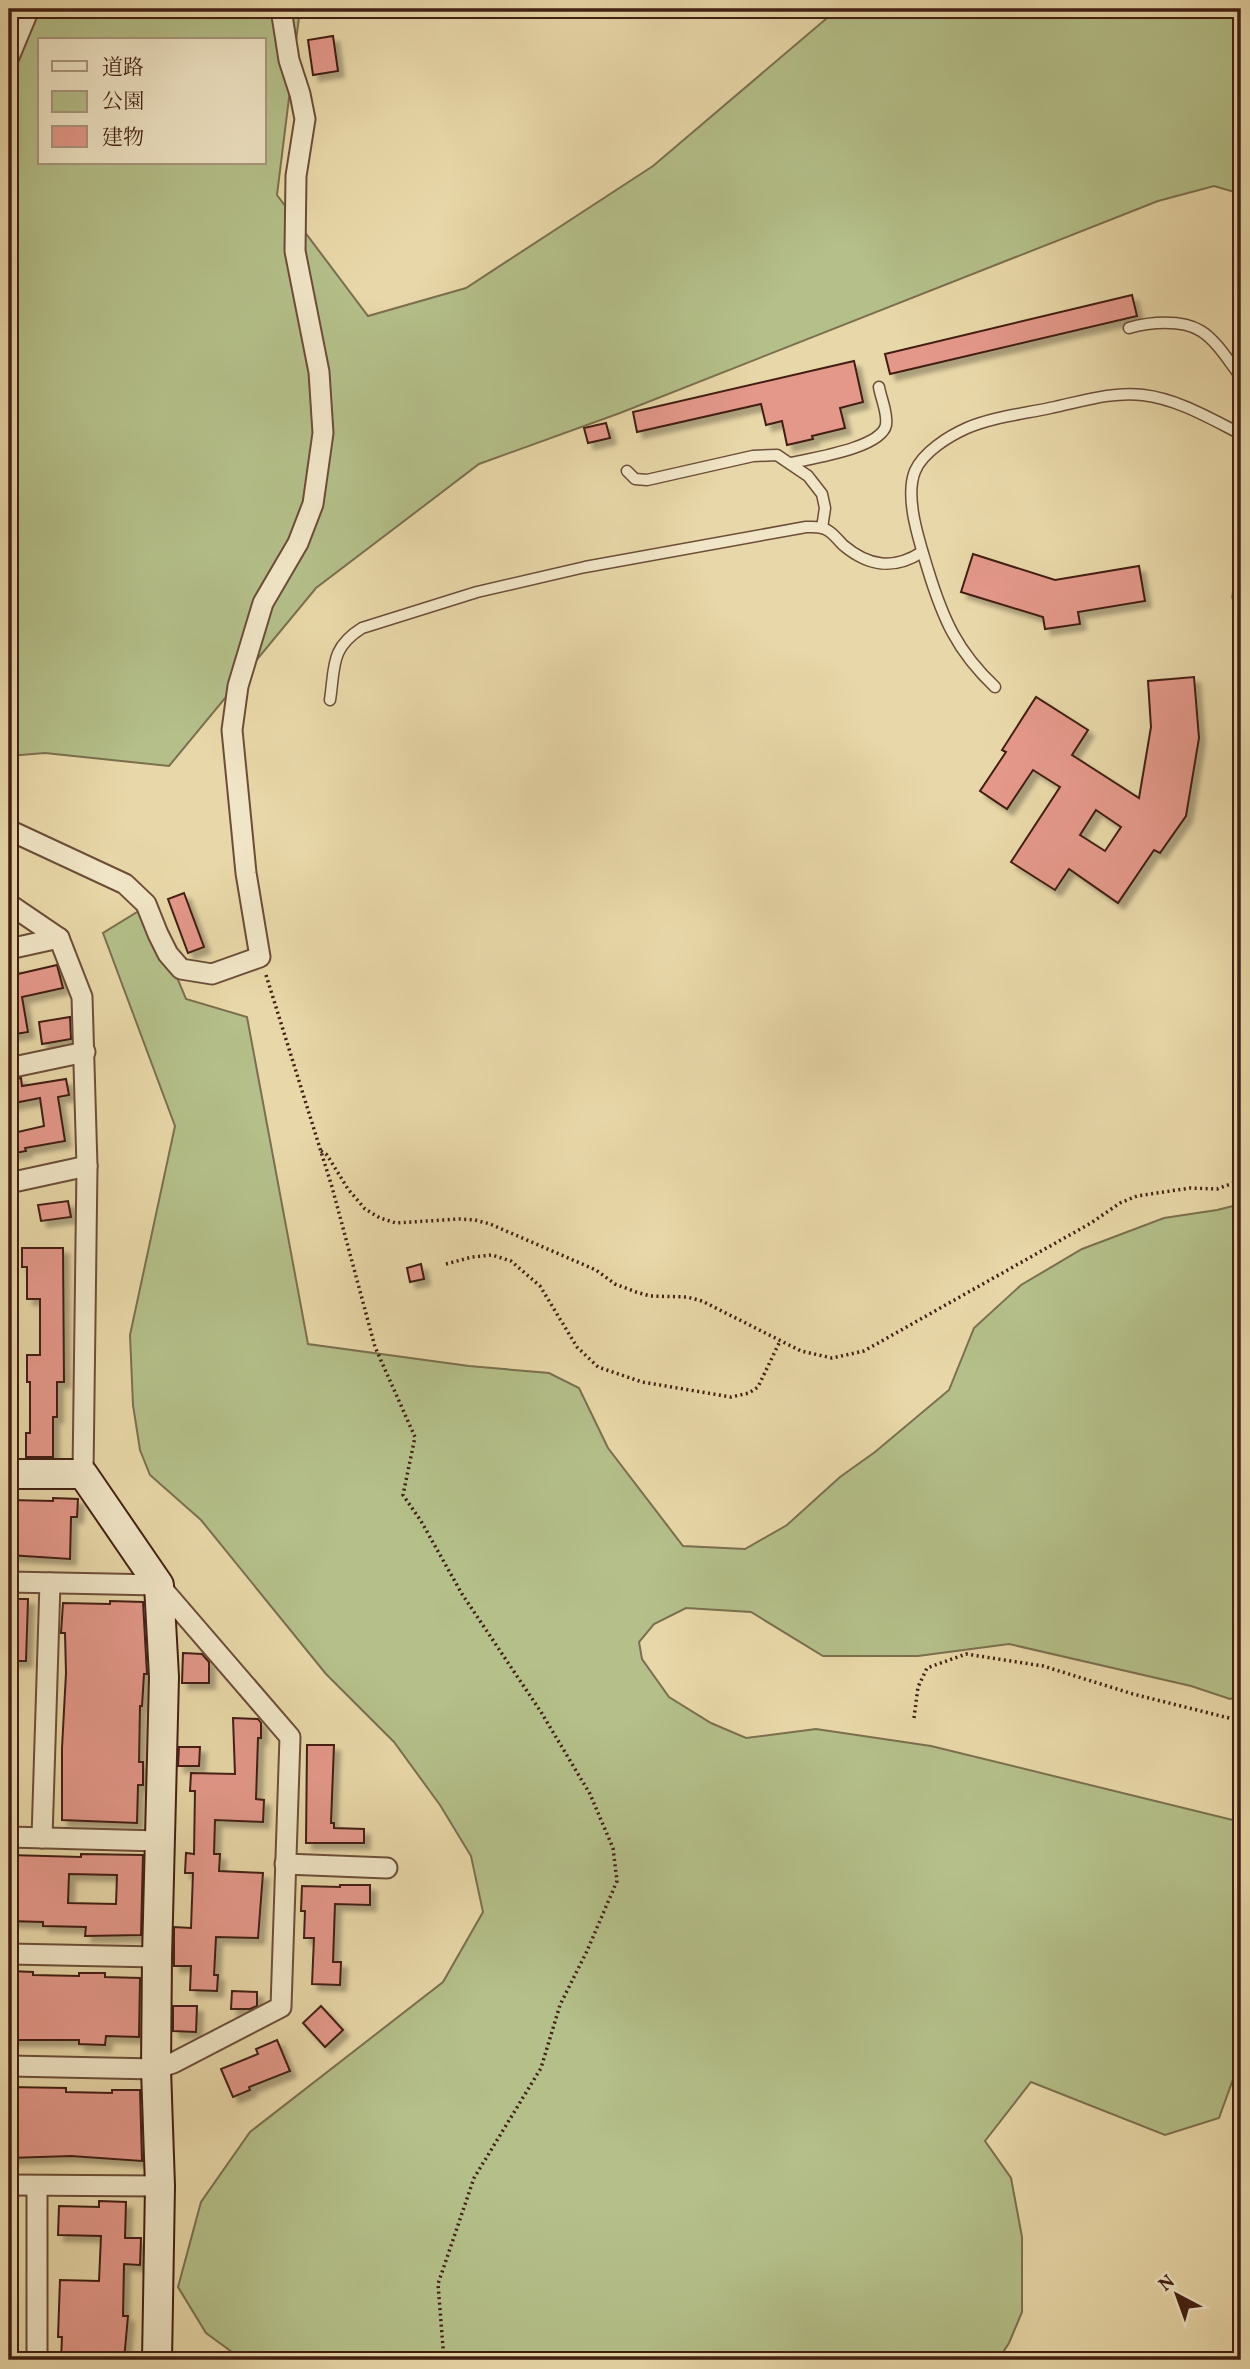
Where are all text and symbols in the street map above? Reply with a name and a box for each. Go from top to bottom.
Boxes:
legend [38,38,266,164]
text: 道路 [102,54,144,83]
text: 公園 [102,88,144,117]
text: 建物 [102,124,144,153]
north arrow [1142,2260,1212,2330]
text: N [1153,2269,1181,2298]

